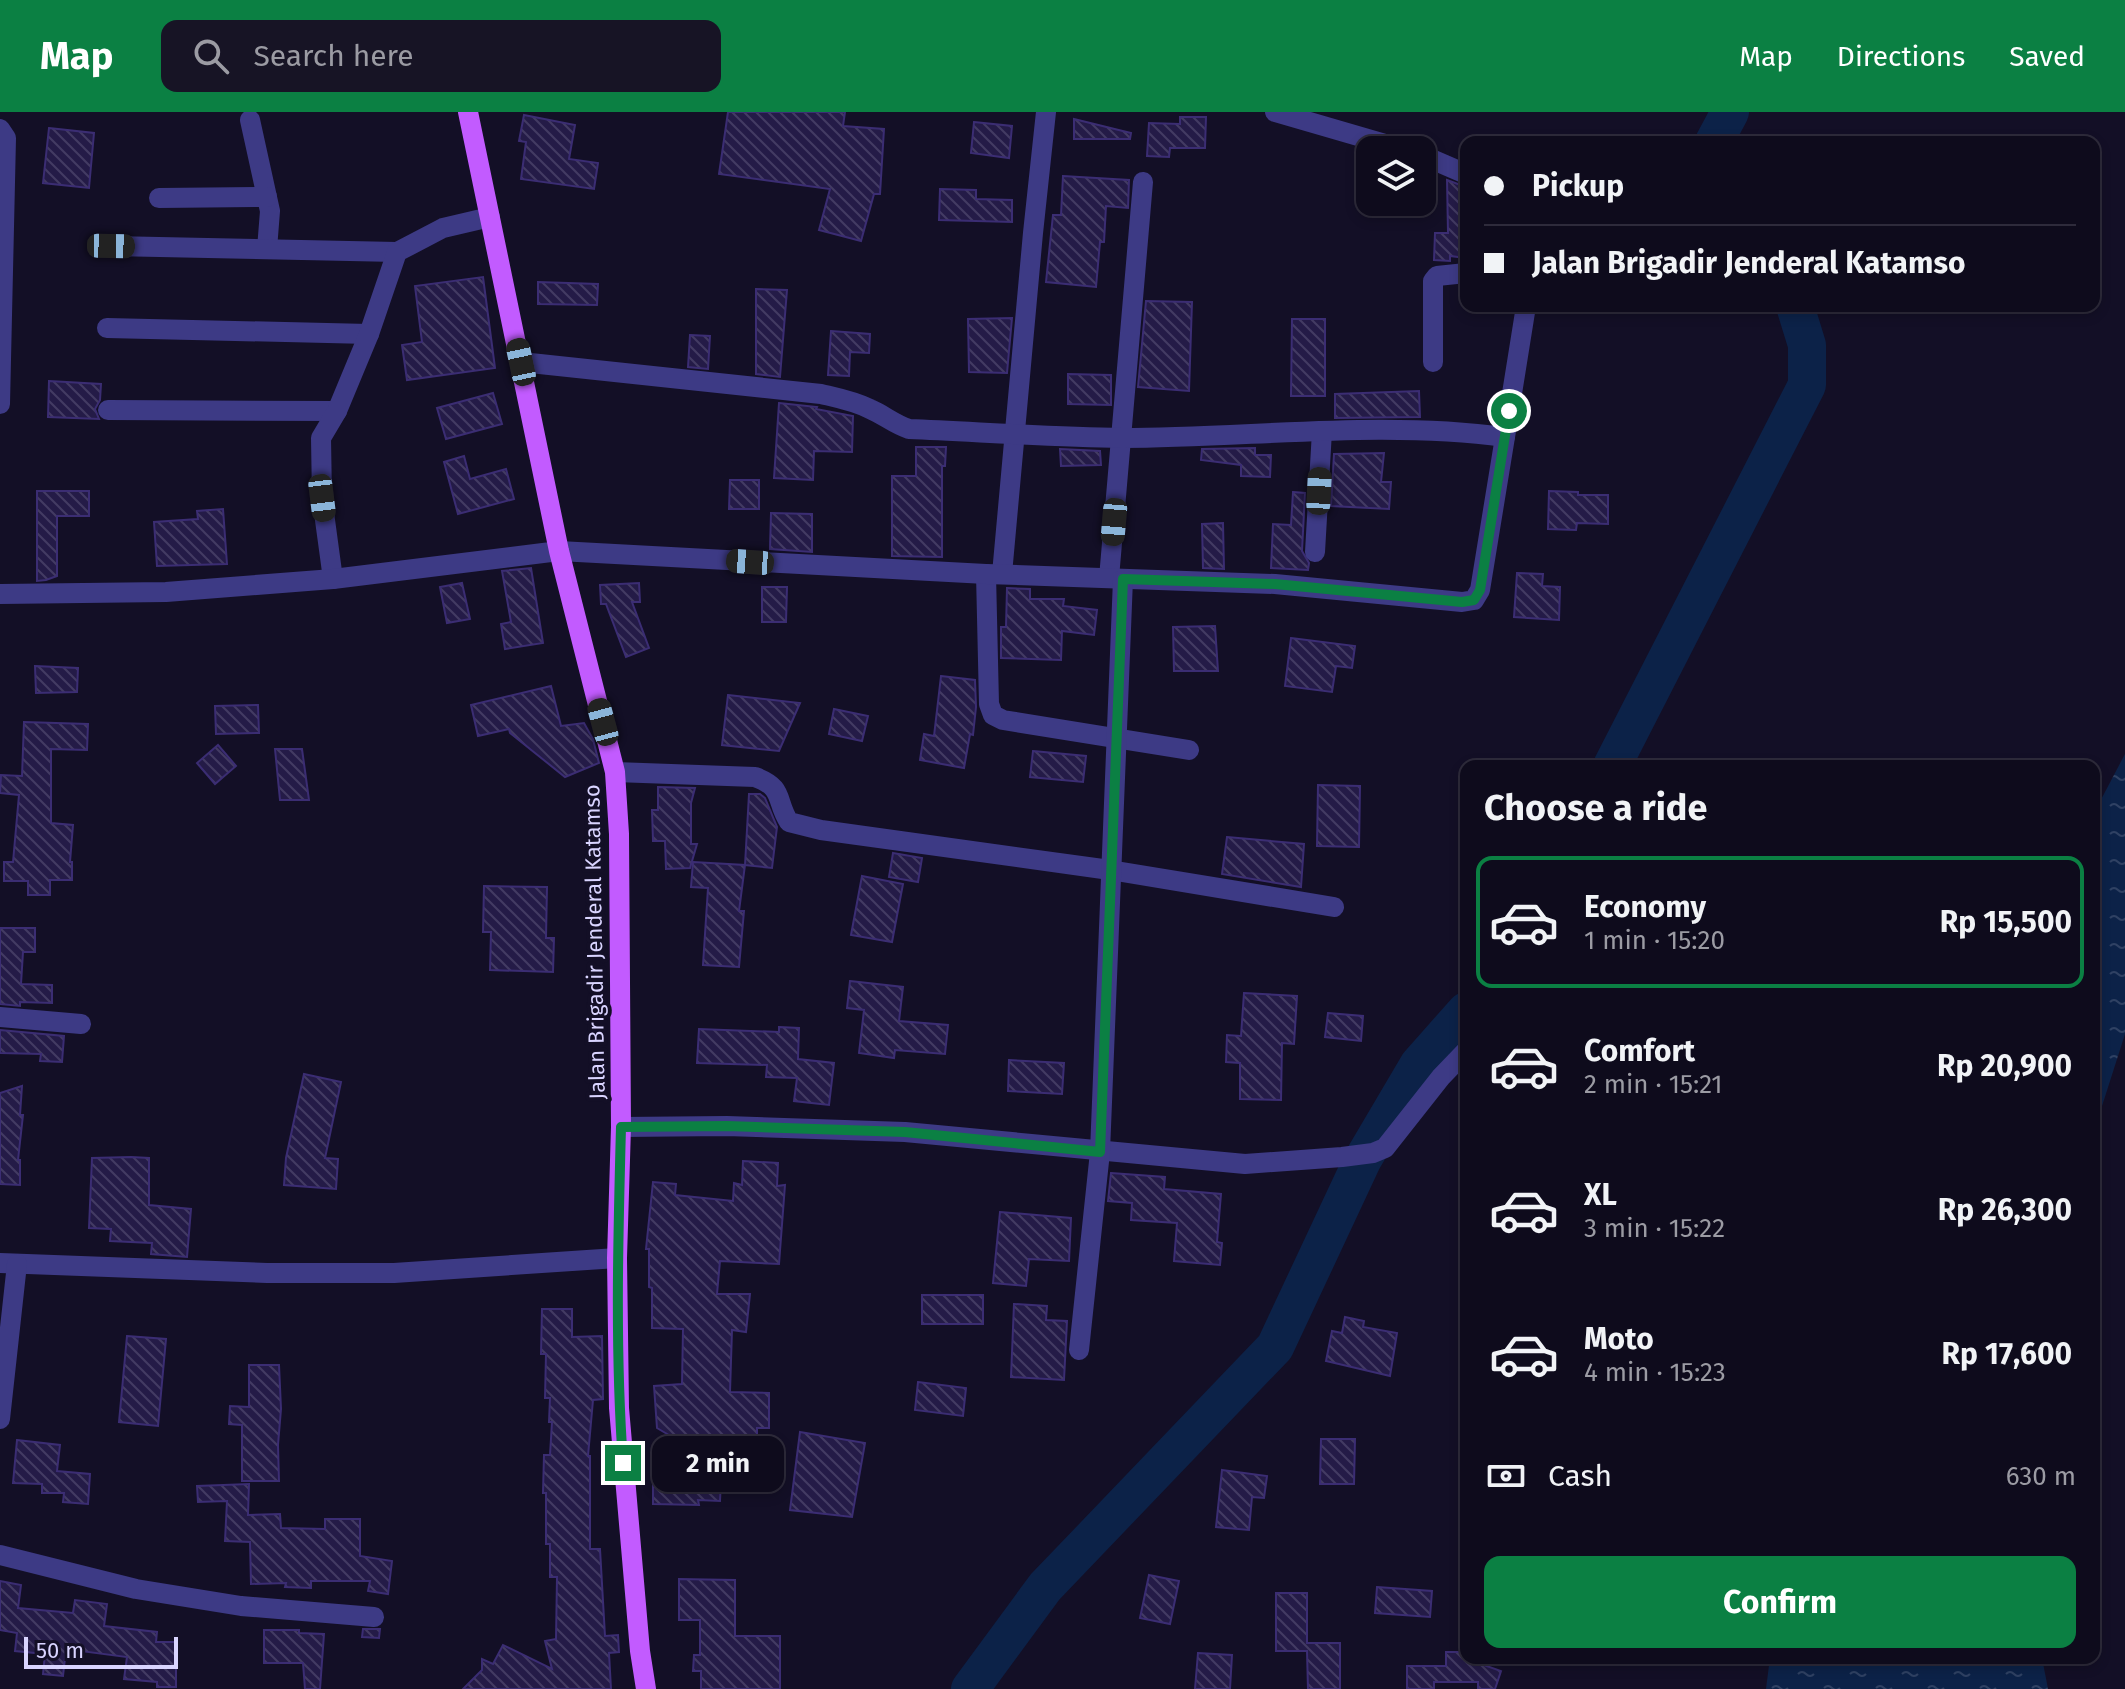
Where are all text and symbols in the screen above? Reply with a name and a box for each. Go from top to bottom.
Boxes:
search box [161,20,721,92]
text: Map [40,33,113,79]
icon: search [189,34,233,78]
text: Search here [253,38,414,74]
text: Map [1739,40,1793,73]
text: Directions [1837,40,1965,73]
text: Saved [2009,40,2085,73]
map controls [1356,136,1436,216]
button: layers [1356,136,1436,216]
text: Pickup [1532,168,1624,204]
car [87,234,135,258]
text: Jalan Brigadir Jenderal Katamso [1532,245,1965,281]
car [504,336,538,388]
route start [1491,393,1527,429]
car [1306,466,1332,516]
car [307,473,337,523]
car [1100,497,1128,547]
car [725,548,775,576]
car [585,696,621,748]
street label: Jalan Brigadir Jenderal Katamso [578,784,611,1100]
text: Choose a ride [1484,786,1707,830]
icon: car [1488,886,1560,958]
text: Economy [1584,889,1706,925]
text: Rp 15,500 [1940,904,2072,940]
text: 1 min · 15:20 [1584,925,1725,956]
icon: car [1488,1030,1560,1102]
text: Comfort [1584,1033,1695,1069]
text: Rp 20,900 [1937,1048,2072,1084]
text: 2 min · 15:21 [1584,1069,1723,1100]
icon: car [1488,1174,1560,1246]
text: XL [1584,1177,1617,1213]
text: Rp 26,300 [1938,1192,2072,1228]
text: 3 min · 15:22 [1584,1213,1725,1244]
icon: car [1488,1318,1560,1390]
text: Moto [1584,1321,1654,1357]
text: Rp 17,600 [1942,1336,2072,1372]
text: 4 min · 15:23 [1584,1357,1726,1388]
callout: 2 min [651,1435,783,1491]
route end [605,1445,641,1481]
text: 2 min [686,1448,750,1479]
icon: cash [1484,1454,1528,1498]
text: Cash [1548,1458,1612,1494]
text: 630 m [2006,1461,2076,1492]
button: Confirm [1484,1556,2076,1648]
scale bar [24,1633,178,1669]
text: 50 m [36,1637,84,1664]

